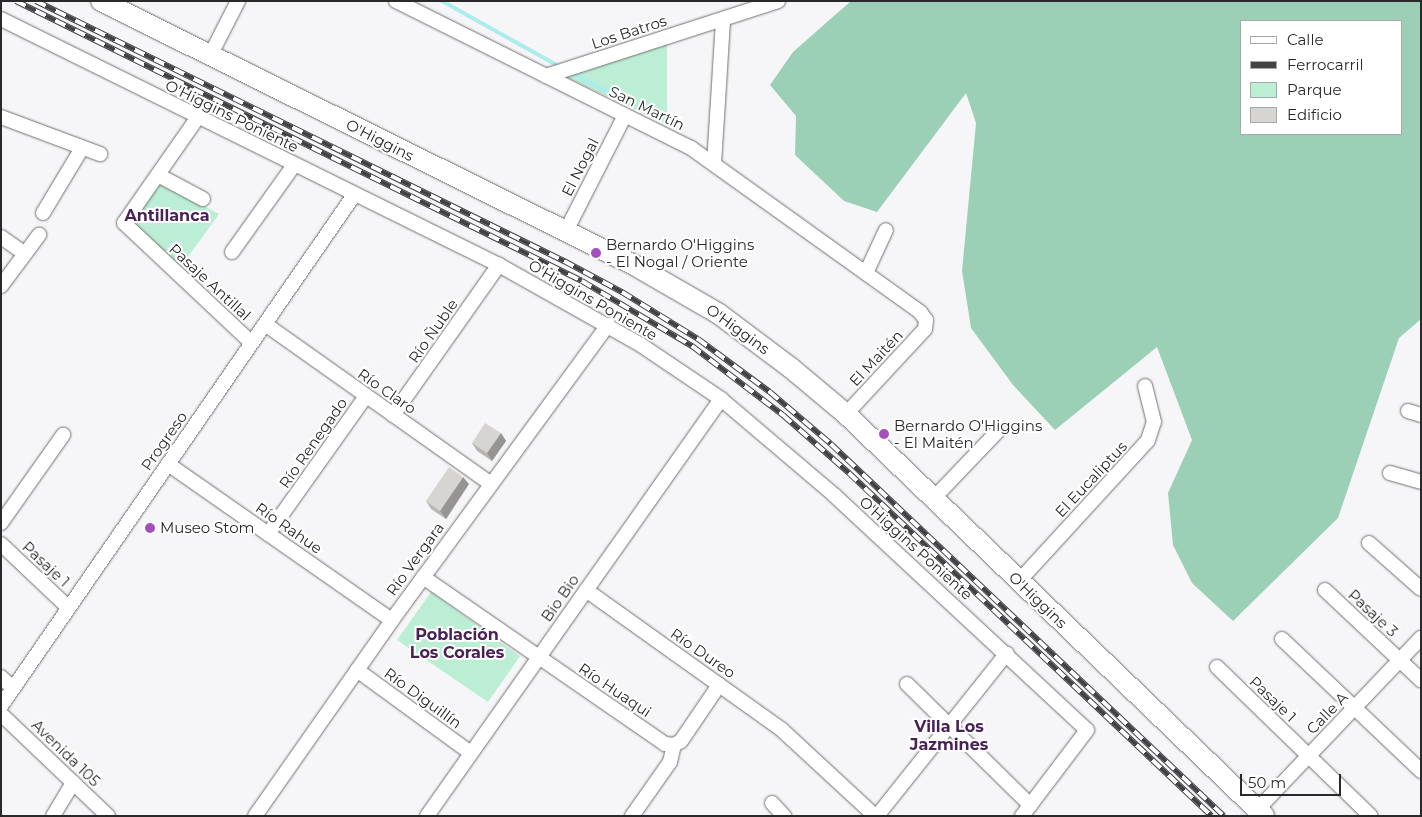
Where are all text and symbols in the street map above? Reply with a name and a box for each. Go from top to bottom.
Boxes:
street label: Los Batros [589,11,669,53]
legend [1240,20,1402,135]
text: Calle [1287,30,1324,49]
text: Ferrocarril [1287,55,1364,74]
street label: O'Higgins Poniente [163,76,301,156]
text: Parque [1287,80,1342,99]
street label: San Martín [606,82,688,134]
text: Edificio [1287,105,1342,124]
street label: O'Higgins [343,115,417,165]
street label: El Nogal [558,135,602,199]
district label: Antillanca [124,206,210,226]
place label: Bernardo O'Higgins - El Nogal / Oriente [606,235,754,270]
street label: Pasaje Antillal [166,240,254,324]
marker: Bernardo O'Higgins - El Nogal / Oriente [590,247,602,259]
street label: O'Higgins Poniente [525,256,661,344]
street label: Río Ñuble [404,296,462,366]
street label: O'Higgins [703,300,773,358]
street label: El Maitén [846,326,906,390]
street label: Río Claro [354,364,420,418]
street label: Río Renegado [275,394,351,492]
street label: Progreso [137,408,191,474]
place label: Bernardo O'Higgins - El Maitén [894,416,1042,451]
marker: Bernardo O'Higgins - El Maitén [878,428,890,440]
street label: El Eucaliptus [1051,437,1131,521]
street label: O'Higgins Poniente [856,493,976,603]
street label: Río Rahue [252,499,326,557]
place label: Museo Stom [160,519,254,537]
street label: Río Vergara [382,519,448,599]
marker: Museo Stom [144,522,156,534]
street label: Pasaje 1 [19,538,73,590]
street label: O'Higgins [1005,568,1071,632]
street label: Bio Bio [537,571,583,625]
street label: Pasaje 3 [1345,586,1401,640]
street label: Río Dureo [667,624,739,682]
district label: Población Los Corales [410,625,504,663]
street label: Río Huaqui [575,659,655,721]
street label: Río Diguillín [381,664,465,732]
street label: Pasaje 1 [1246,672,1300,726]
street label: Calle A [1303,688,1351,738]
street label: Avenida 105 [28,716,104,790]
district label: Villa Los Jazmines [910,717,988,755]
scale bar [1242,764,1343,796]
text: 50 m [1248,773,1286,792]

